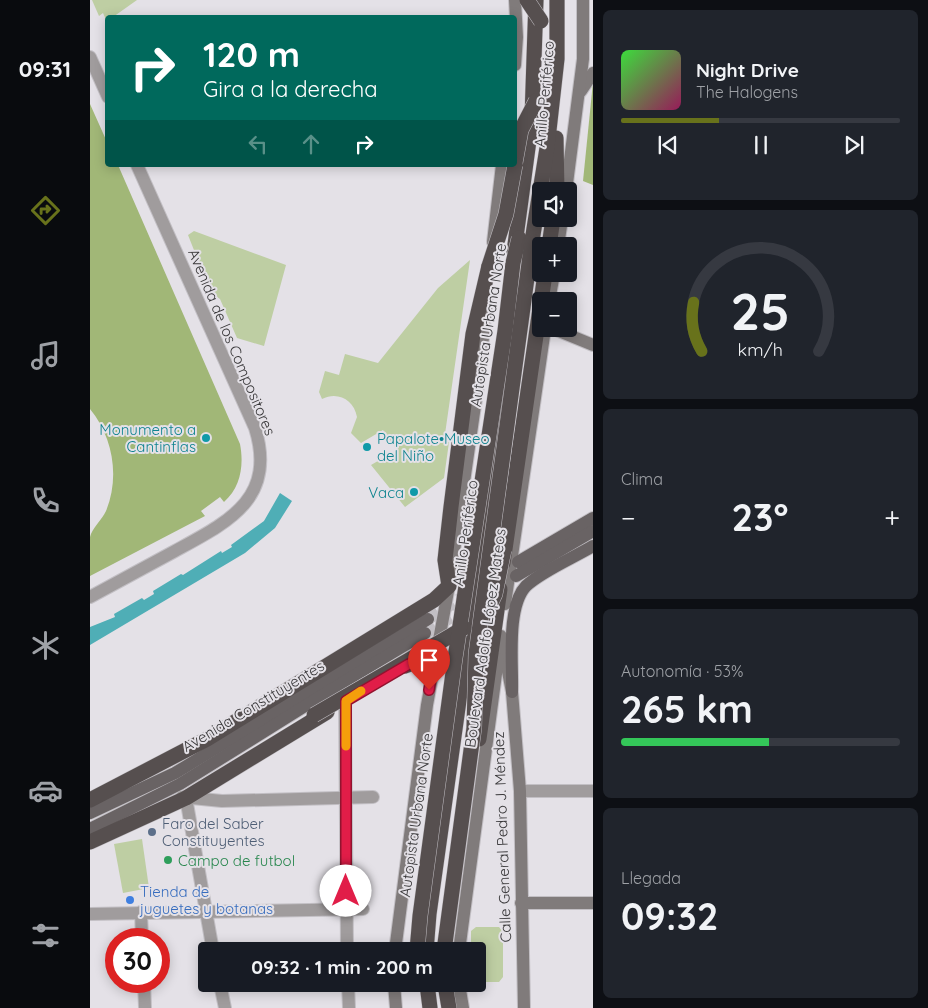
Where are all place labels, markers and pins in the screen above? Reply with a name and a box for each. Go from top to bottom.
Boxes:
place label: Monumento a Cantinflas [99,420,196,456]
place label: Papalote•Museo del Niño [377,429,490,465]
marker: Monumento a Cantinflas [200,432,212,444]
marker: Papalote•Museo del Niño [361,441,373,453]
place label: Vaca [368,483,404,502]
marker: Vaca [408,486,420,498]
pin [408,639,450,690]
place label: Faro del Saber Constituyentes [162,814,265,850]
marker: Faro del Saber Constituyentes [146,826,158,838]
place label: Campo de futbol [178,851,295,870]
marker: Campo de futbol [162,854,174,866]
place label: Tienda de juguetes y botanas [139,882,273,918]
marker: Tienda de juguetes y botanas [124,894,136,906]

